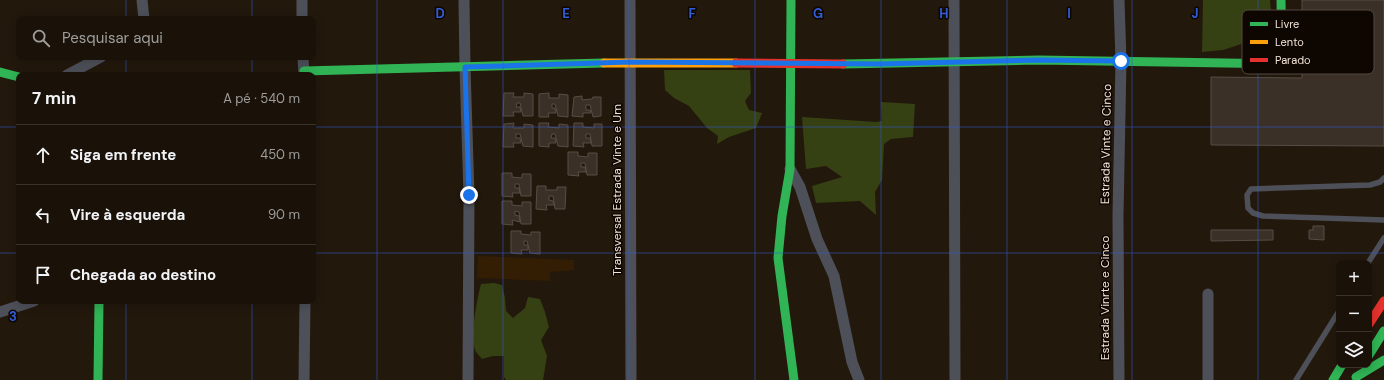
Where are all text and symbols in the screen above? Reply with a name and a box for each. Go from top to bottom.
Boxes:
text: D [435,5,445,22]
text: E [562,5,570,22]
text: F [688,5,696,22]
text: G [813,5,823,22]
text: H [939,5,949,22]
text: I [1067,5,1071,22]
text: J [1191,5,1199,22]
legend [1242,10,1374,74]
search box [16,16,316,60]
text: Livre [1275,17,1299,31]
icon: search [30,27,52,49]
text: Pesquisar aqui [62,28,163,48]
text: Lento [1275,35,1304,49]
route start [1112,52,1130,70]
text: Parado [1275,53,1311,67]
street label: Estrada Vinte e Cinco [1097,84,1115,204]
text: 7 min [32,87,76,109]
text: A pé · 540 m [223,90,300,107]
street label: Transversal Estrada Vinte e Um [609,104,625,276]
icon: ahead [32,144,54,166]
text: Siga em frente [70,145,176,165]
text: 450 m [260,146,300,163]
route end [460,186,478,204]
icon: left [32,204,54,226]
text: Vire à esquerda [70,205,185,225]
text: 90 m [268,206,300,223]
street label: Estrada Vinrte e Cinco [1097,236,1113,360]
map controls [1336,260,1372,368]
button: + [1336,260,1372,296]
icon: arrive [32,264,54,286]
text: Chegada ao destino [70,265,216,285]
button: − [1336,296,1372,332]
text: 3 [9,308,17,325]
button: layers [1336,332,1372,368]

